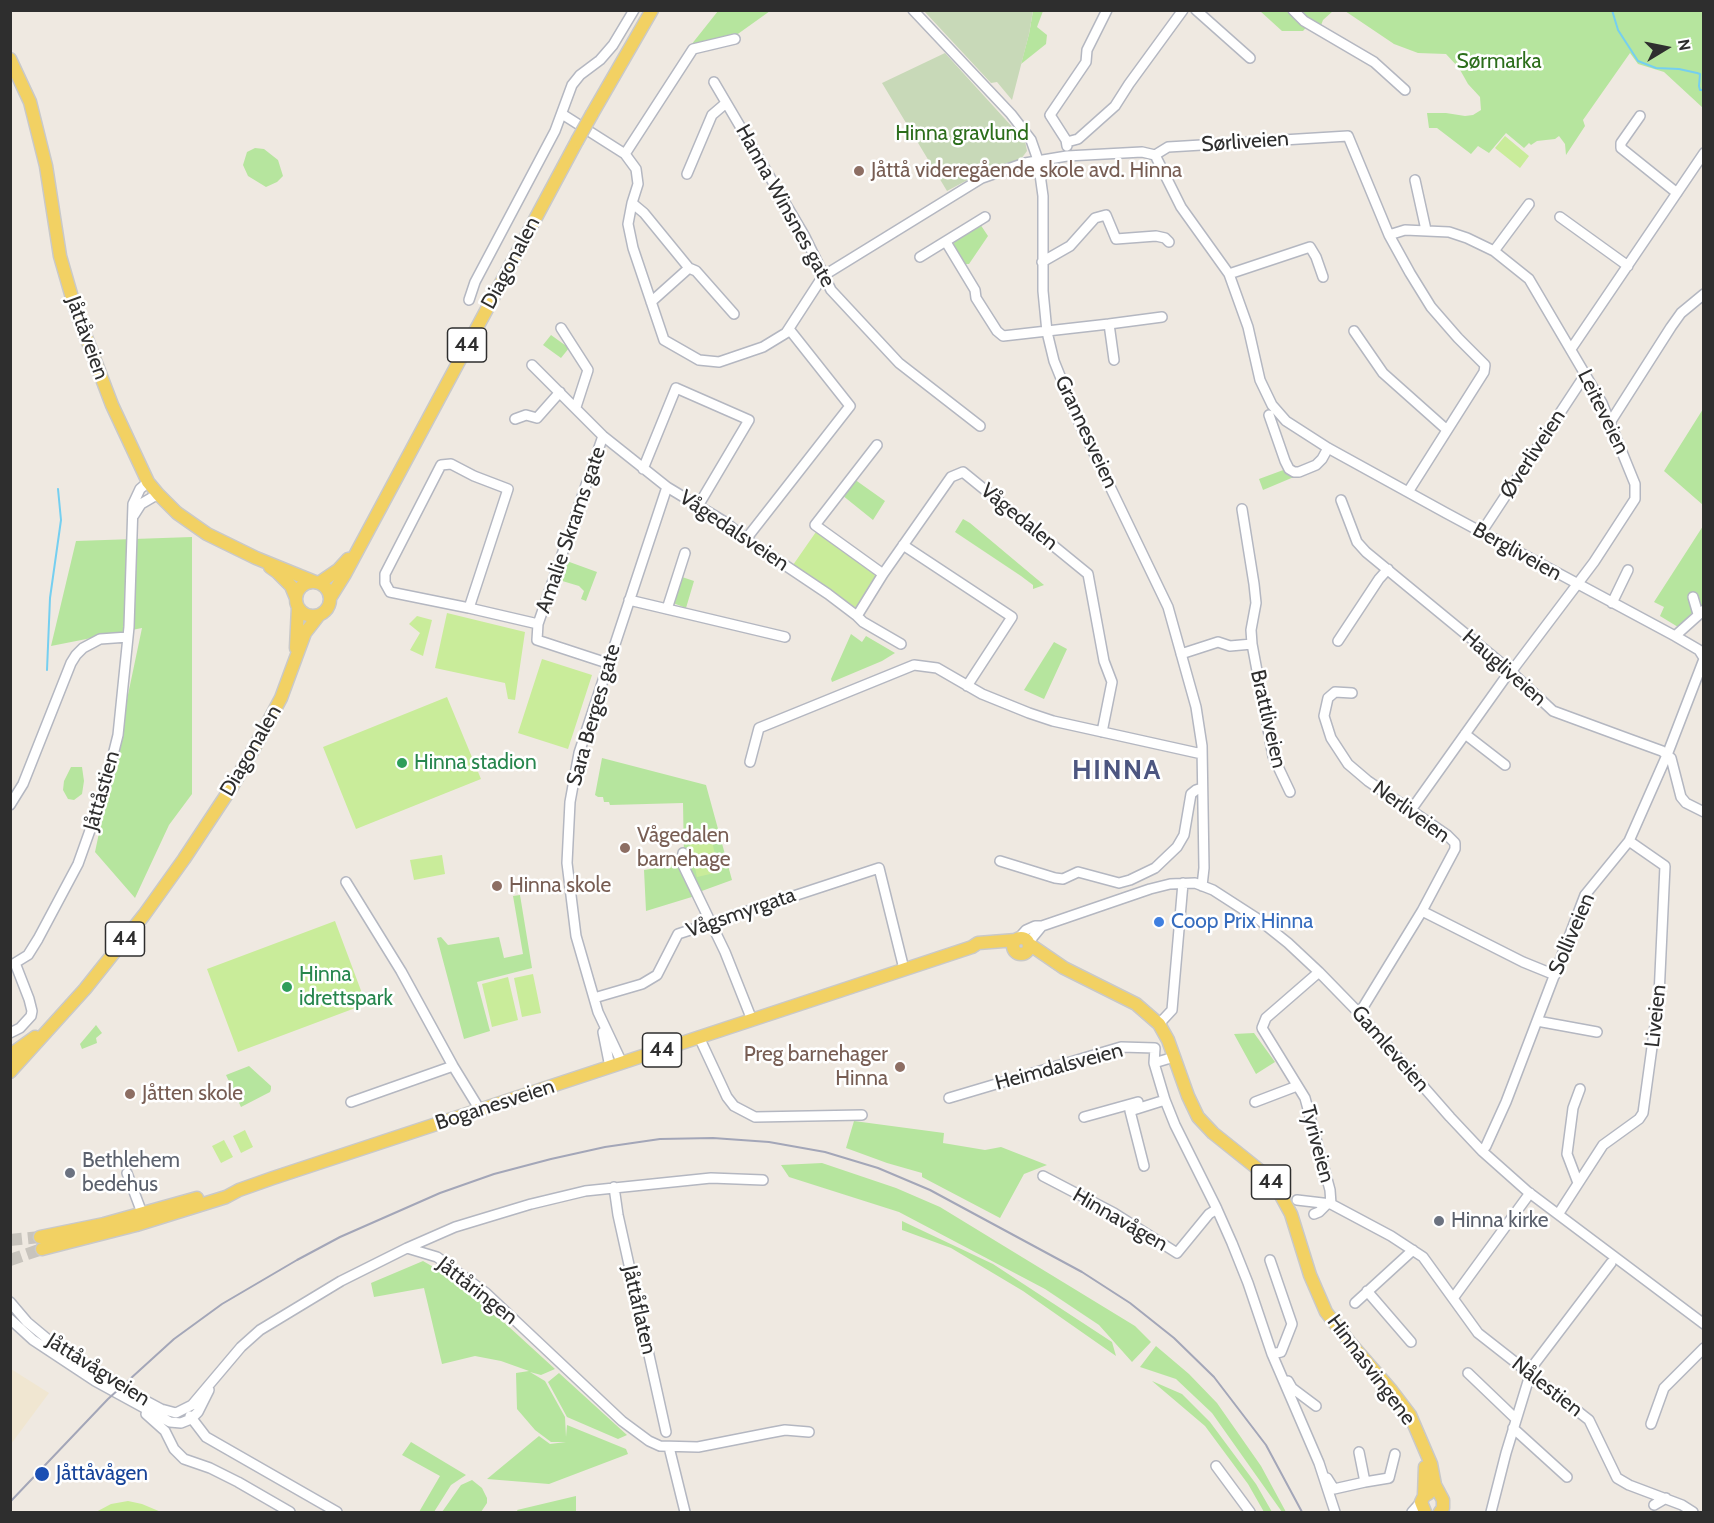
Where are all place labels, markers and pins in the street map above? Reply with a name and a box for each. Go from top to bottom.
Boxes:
place label: Jåttå videregående skole avd. Hinna [871,158,1182,184]
marker: Jåttå videregående skole avd. Hinna [852,164,866,178]
place label: Hinna stadion [414,750,537,776]
marker: Hinna stadion [395,756,409,770]
place label: Vågedalen barnehage [637,823,731,873]
marker: Vågedalen barnehage [618,841,632,855]
place label: Hinna skole [509,873,611,899]
marker: Hinna skole [490,879,504,893]
place label: Coop Prix Hinna [1171,909,1313,935]
marker: Coop Prix Hinna [1152,915,1166,929]
place label: Hinna idrettspark [299,962,393,1012]
marker: Hinna idrettspark [280,980,294,994]
place label: Preg barnehager Hinna [744,1042,888,1092]
marker: Preg barnehager Hinna [893,1060,907,1074]
place label: Jåtten skole [142,1081,243,1107]
marker: Jåtten skole [123,1087,137,1101]
place label: Bethlehem bedehus [82,1148,180,1198]
marker: Bethlehem bedehus [63,1166,77,1180]
place label: Hinna kirke [1451,1208,1549,1234]
marker: Hinna kirke [1432,1214,1446,1228]
place label: Jåttåvågen [56,1461,148,1487]
marker: Jåttåvågen [33,1465,51,1483]

